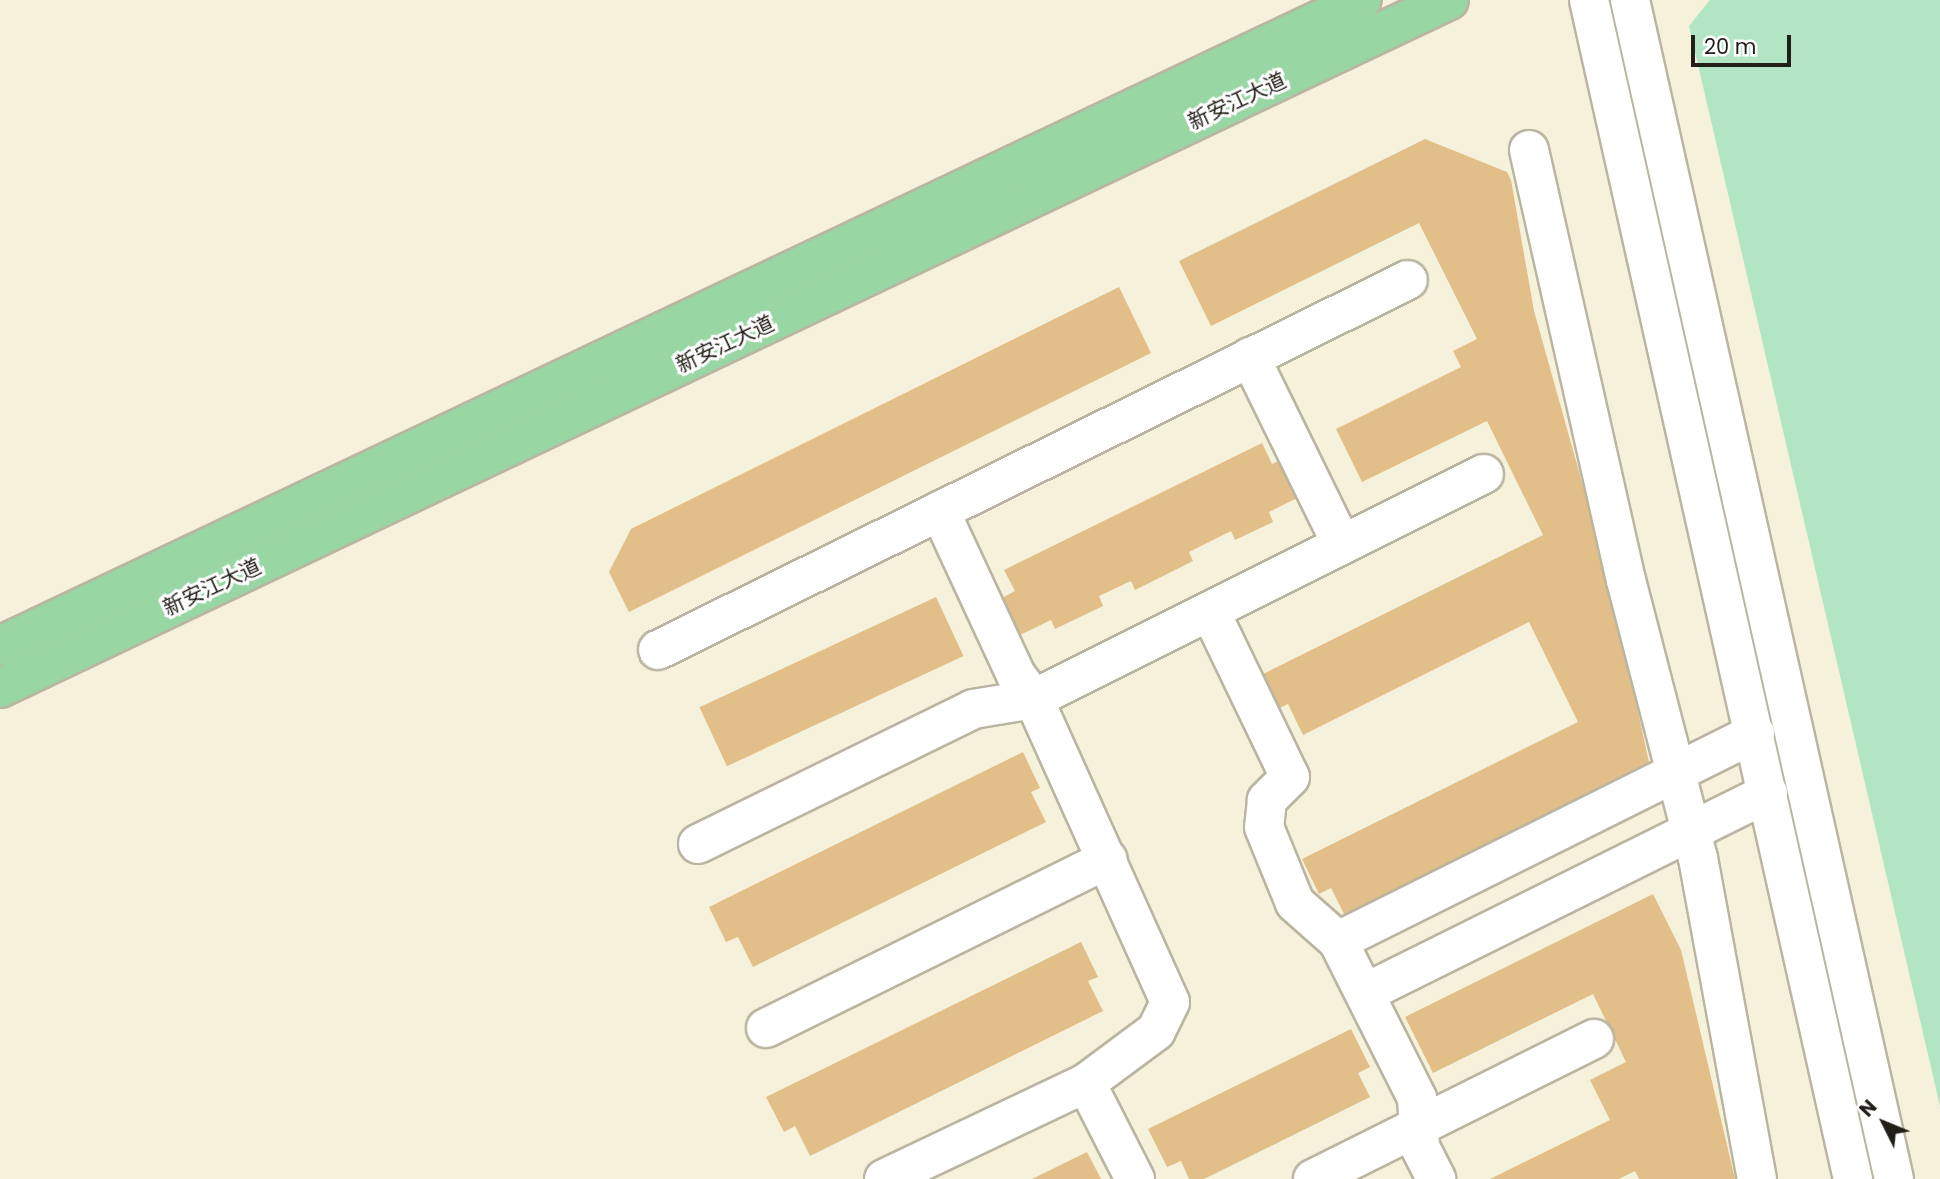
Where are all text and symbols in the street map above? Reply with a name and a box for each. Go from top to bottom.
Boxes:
scale bar [1695,21,1795,65]
text: 20 m [1704,32,1757,61]
street label: 新安江大道 [1184,67,1290,135]
street label: 新安江大道 [672,310,778,378]
street label: 新安江大道 [159,553,265,621]
north arrow [1849,1088,1919,1158]
text: N [1854,1094,1883,1123]

